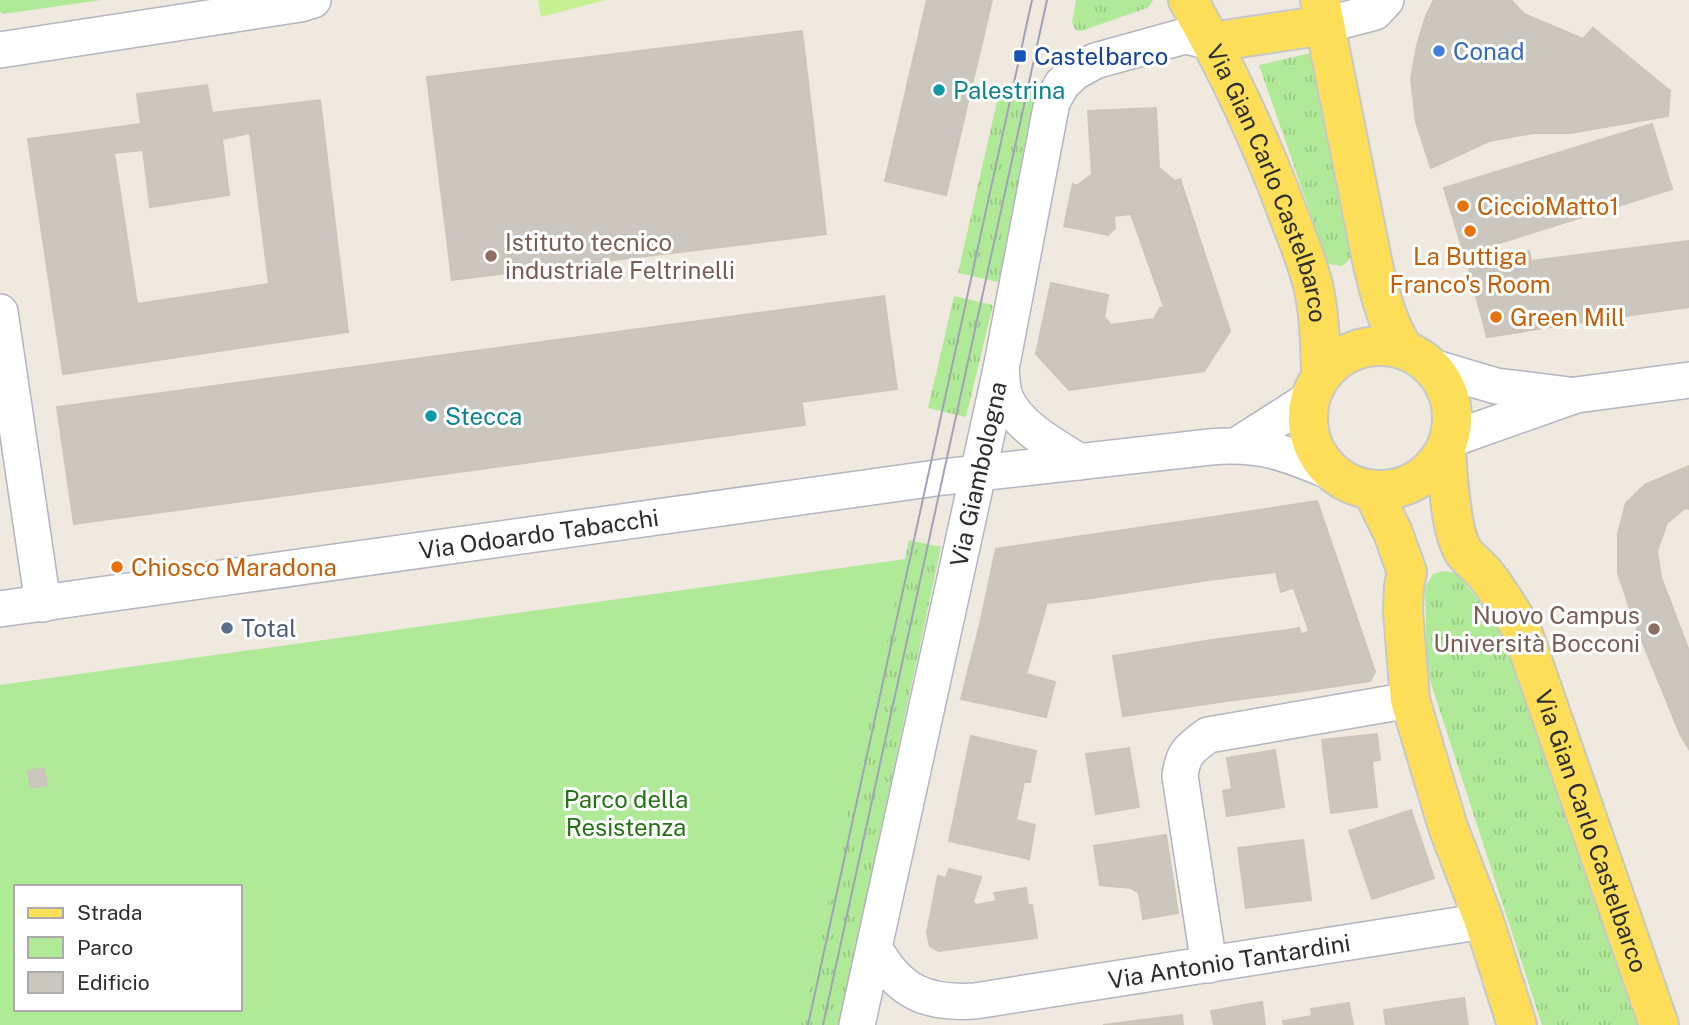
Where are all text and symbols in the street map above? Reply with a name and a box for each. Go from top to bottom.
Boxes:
place label: Conad [1453,37,1524,65]
street label: Via Gian Carlo Castelbarco [1201,40,1333,324]
place label: Castelbarco [1034,42,1168,70]
marker: Conad [1431,43,1447,59]
marker: Castelbarco [1012,48,1028,64]
place label: Palestrina [953,76,1065,104]
marker: Palestrina [931,82,947,98]
place label: CiccioMatto1 [1477,192,1619,220]
marker: CiccioMatto1 [1455,198,1471,214]
marker: La Buttiga Franco's Room [1462,223,1478,239]
place label: Istituto tecnico industriale Feltrinelli [505,228,735,284]
place label: La Buttiga Franco's Room [1389,242,1551,298]
marker: Istituto tecnico industriale Feltrinelli [483,248,499,264]
place label: Green Mill [1510,303,1625,331]
marker: Green Mill [1488,309,1504,325]
street label: Via Giambologna [944,379,1012,569]
place label: Stecca [445,402,522,430]
marker: Stecca [423,408,439,424]
street label: Via Odoardo Tabacchi [417,503,660,564]
place label: Chiosco Maradona [131,553,337,581]
marker: Chiosco Maradona [109,559,125,575]
place label: Nuovo Campus Università Bocconi [1433,601,1640,657]
place label: Total [241,614,296,642]
marker: Total [219,620,235,636]
marker: Nuovo Campus Università Bocconi [1646,621,1662,637]
street label: Via Gian Carlo Castelbarco [1530,686,1654,976]
park label: Parco della Resistenza [564,785,688,841]
legend [14,885,242,1011]
text: Strada [77,900,142,925]
street label: Via Antonio Tantardini [1106,928,1352,994]
text: Parco [77,935,133,960]
text: Edificio [77,970,150,995]

